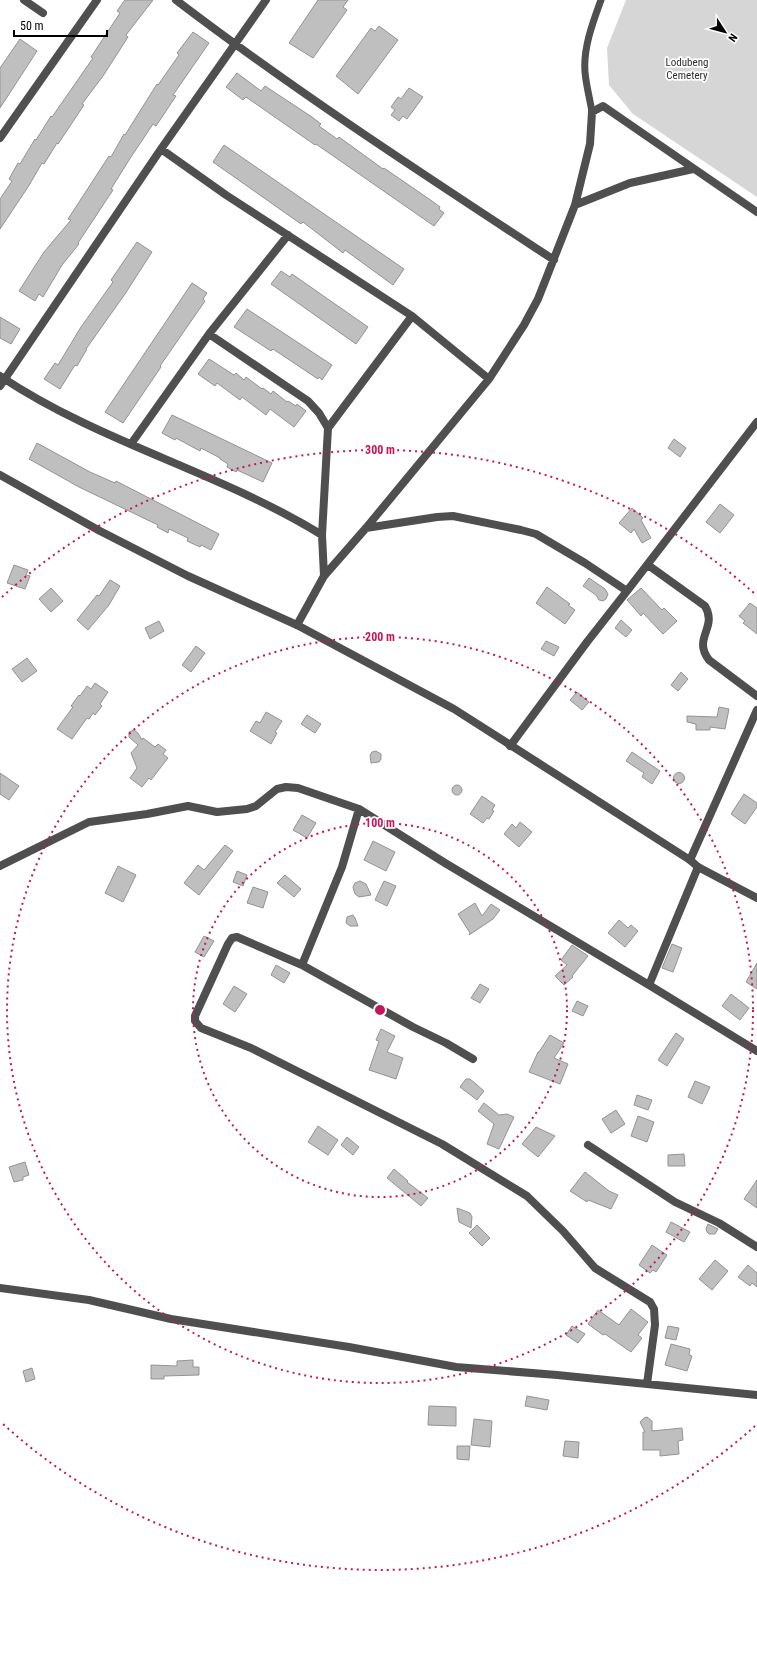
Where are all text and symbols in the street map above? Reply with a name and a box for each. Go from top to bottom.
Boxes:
scale bar [14,12,107,38]
north arrow [705,12,745,52]
text: 50 m [20,19,44,33]
text: N [725,31,740,44]
park label: Lodubeng Cemetery [666,56,708,82]
text: 300 m [365,443,395,457]
text: 200 m [365,630,395,644]
text: 100 m [365,816,395,830]
centre of rings [373,1003,387,1017]

